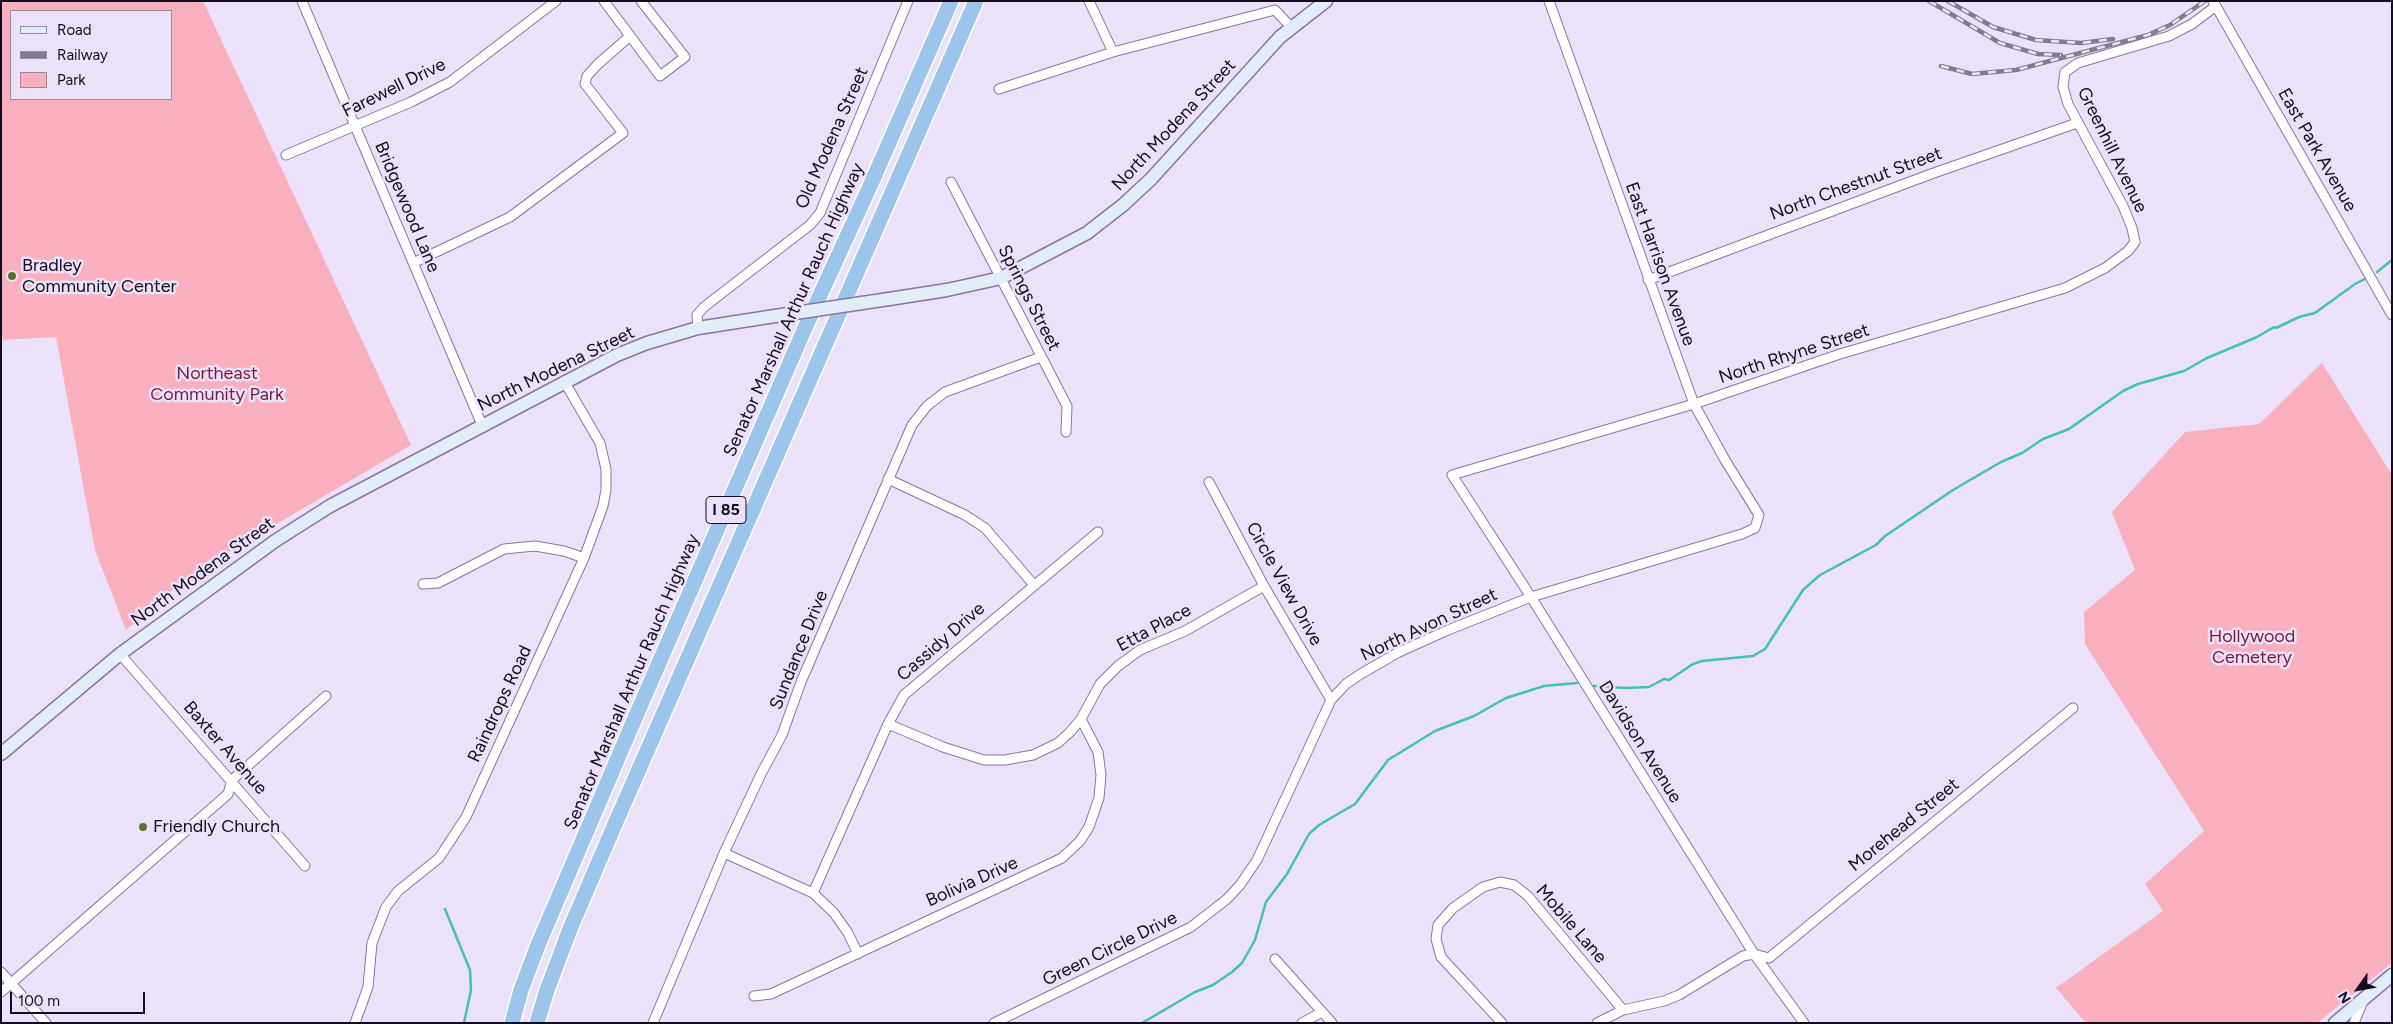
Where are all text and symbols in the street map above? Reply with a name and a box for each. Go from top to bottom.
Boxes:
legend [10,10,172,100]
text: Road [57,21,92,39]
text: Railway [57,46,108,64]
street label: Farewell Drive [339,54,449,122]
street label: North Modena Street [1107,55,1241,195]
street label: Old Modena Street [791,64,873,212]
text: Park [57,71,86,89]
street label: Greenhill Avenue [2072,84,2152,216]
street label: East Park Avenue [2273,84,2361,216]
street label: Bridgewood Lane [370,138,444,276]
street label: North Chestnut Street [1767,143,1945,225]
street label: Senator Marshall Arthur Rauch Highway [719,160,869,460]
street label: East Harrison Avenue [1620,179,1700,349]
street label: Springs Street [993,242,1065,354]
place label: Bradley Community Center [22,255,177,298]
marker: Bradley Community Center [6,270,18,282]
street label: North Rhyne Street [1716,319,1872,389]
street label: North Modena Street [474,322,638,416]
park label: Northeast Community Park [150,363,284,406]
road number: I 85 [706,496,746,524]
street label: North Modena Street [127,513,279,631]
street label: Circle View Drive [1241,519,1327,649]
street label: Senator Marshall Arthur Rauch Highway [560,531,704,833]
street label: North Avon Street [1357,584,1501,666]
street label: Sundance Drive [765,587,833,713]
street label: Cassidy Drive [893,598,989,686]
street label: Etta Place [1113,599,1195,657]
park label: Hollywood Cemetery [2209,626,2295,669]
street label: Raindrops Road [463,642,537,766]
street label: Davidson Avenue [1594,677,1686,807]
street label: Baxter Avenue [179,697,271,799]
street label: Morehead Street [1844,774,1964,876]
place label: Friendly Church [153,816,280,838]
marker: Friendly Church [137,821,149,833]
street label: Bolivia Drive [923,852,1021,912]
street label: Mobile Lane [1531,880,1611,968]
street label: Green Circle Drive [1039,907,1181,991]
north arrow [2333,964,2383,1014]
scale bar [12,982,148,1014]
text: N [2335,988,2355,1006]
text: 100 m [18,992,60,1010]

